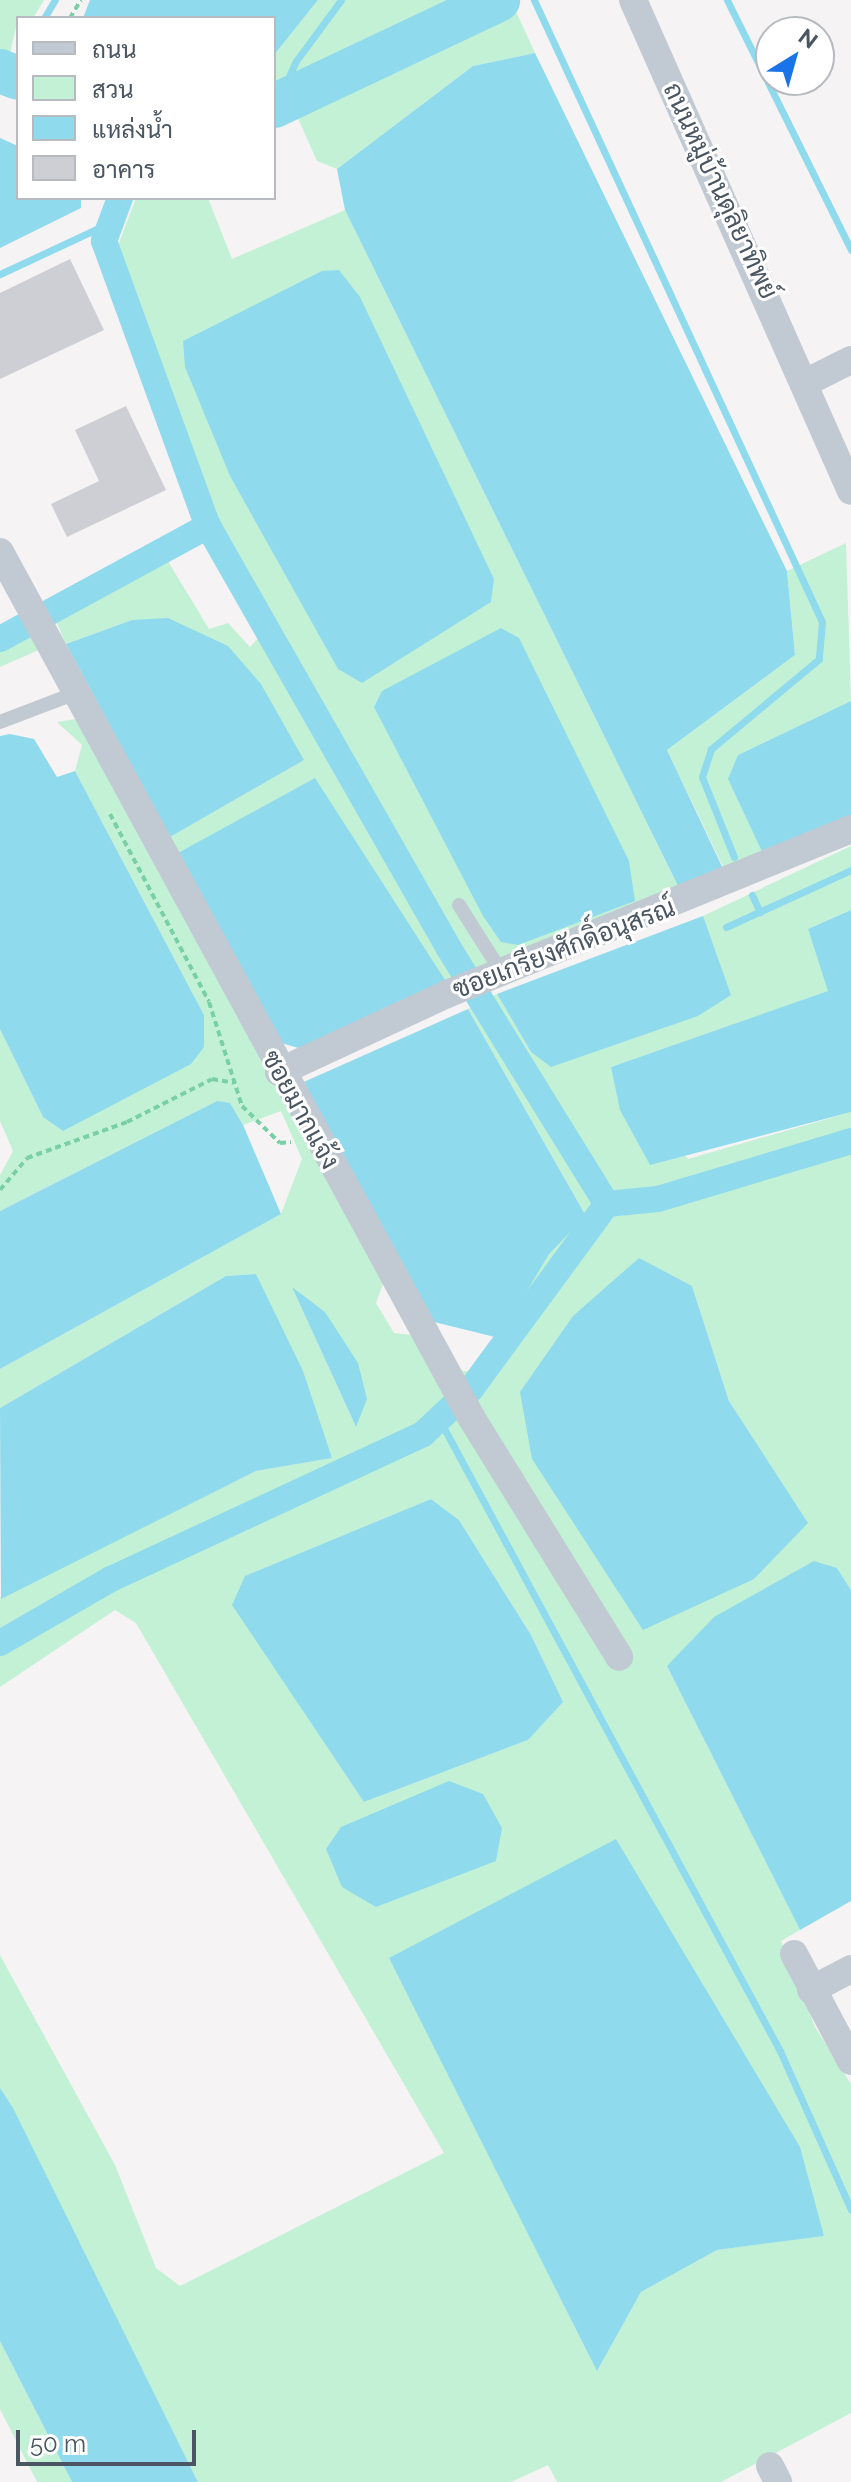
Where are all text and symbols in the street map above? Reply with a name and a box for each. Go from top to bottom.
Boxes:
legend [16,16,276,200]
north arrow [755,16,835,96]
text: N [794,23,823,54]
text: ถนน [92,35,137,64]
text: สวน [92,75,134,104]
street label: ถนนหมู่บ้านดุลิยาทิพย์ [656,78,784,304]
text: แหล่งน้ำ [92,115,173,144]
text: อาคาร [92,155,155,184]
street label: ซอยเกรียงศักดิ์อนุสรณ์ [448,892,680,1006]
street label: ซอยมากแจ้ง [255,1045,345,1175]
scale bar [20,2414,200,2464]
text: 50 m [30,2429,86,2458]

